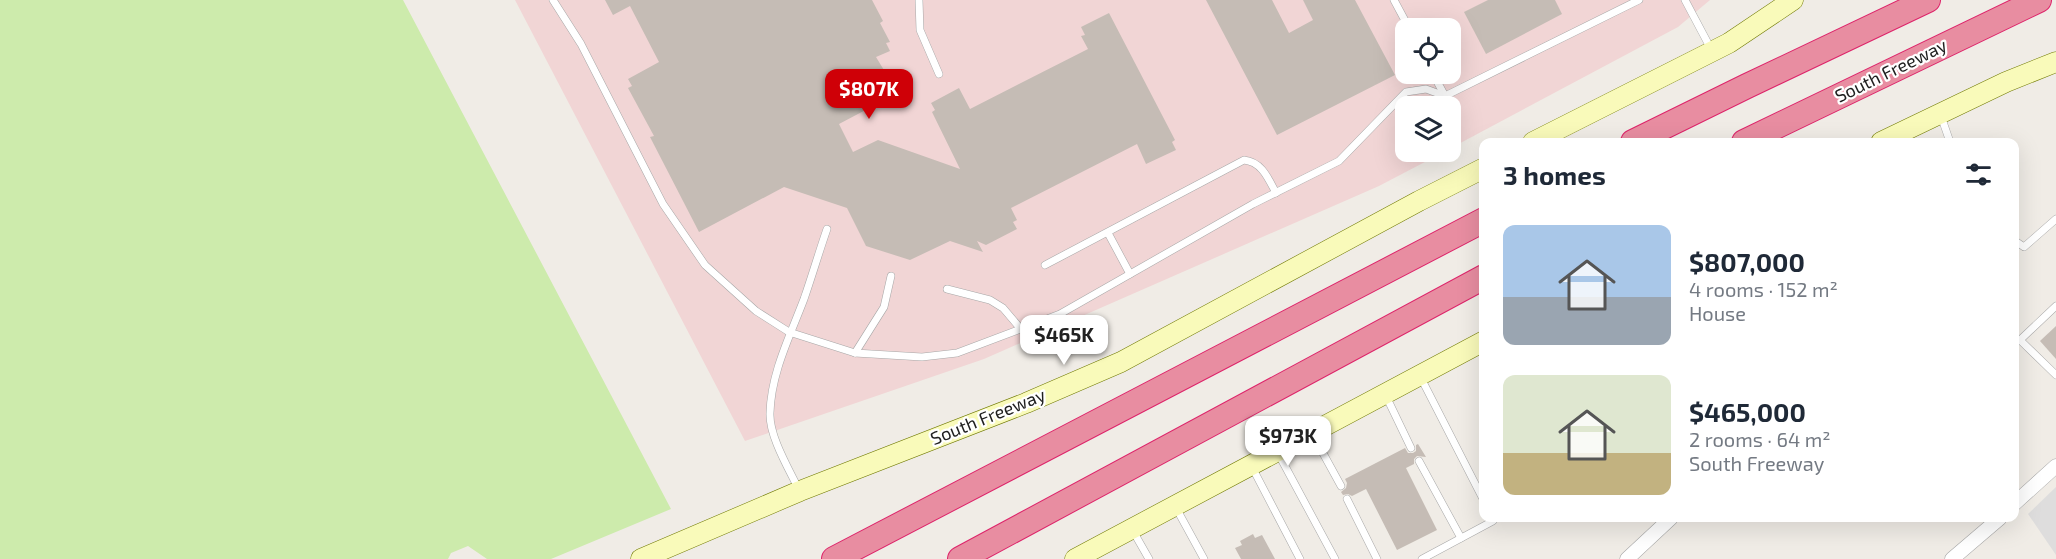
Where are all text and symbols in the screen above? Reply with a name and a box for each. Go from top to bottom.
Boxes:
map controls [1395,18,1461,162]
button: locate [1395,18,1461,84]
street label: South Freeway [1831,33,1951,107]
pin: $807K [827,69,911,120]
text: $807K [839,76,899,100]
button: layers [1395,96,1461,162]
icon: filters [1962,158,1995,191]
text: 3 homes [1503,159,1606,190]
text: $807,000 [1689,246,1805,277]
icon: home [1551,249,1623,321]
text: 4 rooms · 152 m² [1689,277,1838,301]
text: House [1689,301,1746,325]
pin: $465K [1022,315,1106,366]
text: $465K [1034,322,1094,346]
street label: South Freeway [927,383,1049,449]
text: $465,000 [1689,396,1806,427]
icon: home [1551,399,1623,471]
pin: $973K [1246,416,1330,467]
text: $973K [1259,423,1317,447]
text: 2 rooms · 64 m² [1689,427,1831,451]
text: South Freeway [1689,451,1824,475]

